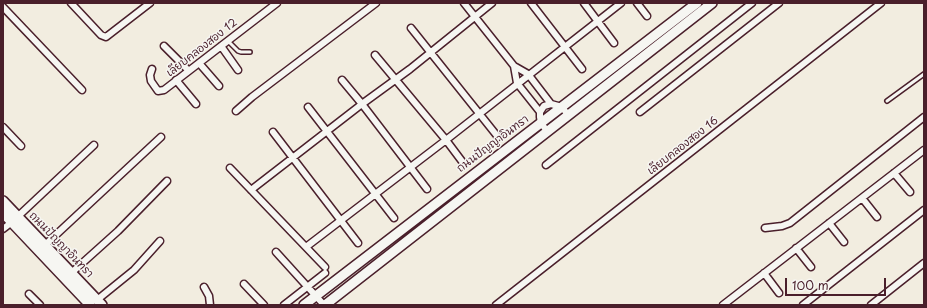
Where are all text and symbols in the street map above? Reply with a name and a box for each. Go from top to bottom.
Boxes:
street label: เลียบคลองสอง 12 [164,16,240,80]
street label: ถนนปัญญาอินทรา [454,113,532,175]
street label: เลียบคลองสอง 16 [645,114,721,178]
street label: ถนนปัญญาอินทรา [26,209,96,281]
scale bar [787,270,888,296]
text: 100 m [792,276,829,294]

